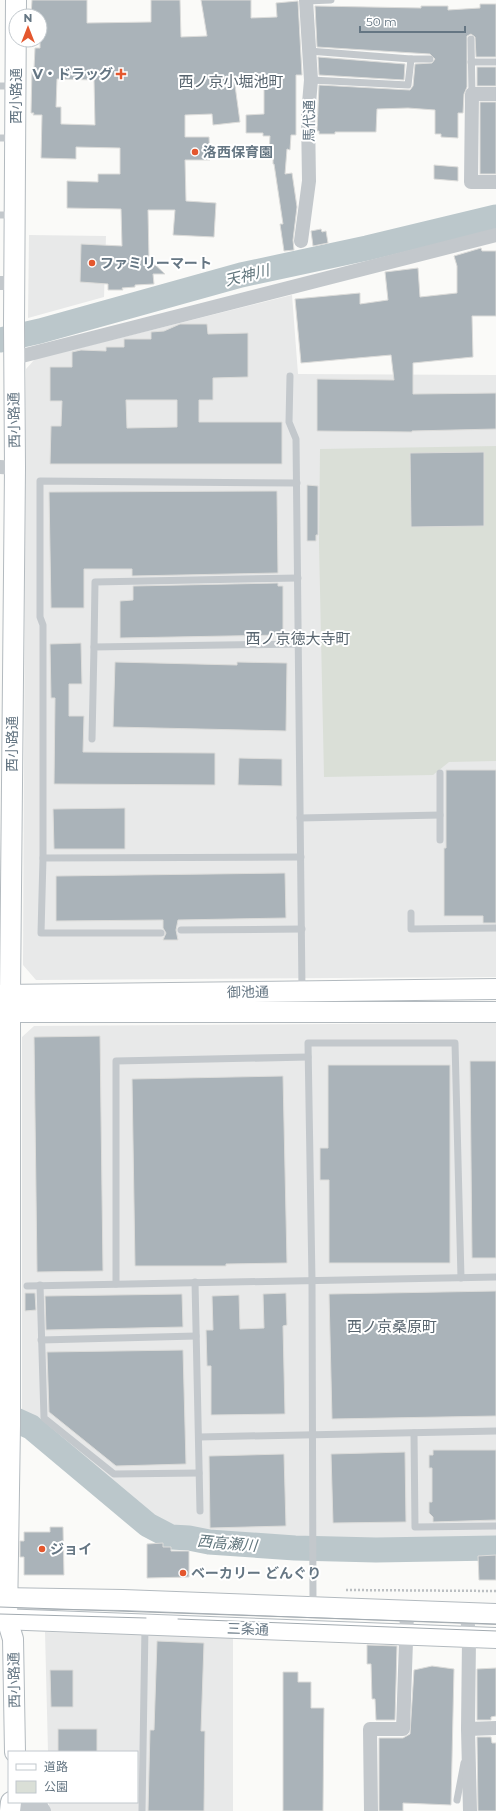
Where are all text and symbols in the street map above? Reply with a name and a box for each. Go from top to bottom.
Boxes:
north arrow [8,8,48,48]
scale bar [360,8,465,34]
text: N [24,11,32,25]
text: 50 m [366,14,397,29]
place label: V・ドラッグ [32,65,113,83]
street label: 西小路通 [7,68,25,124]
marker: V・ドラッグ [116,69,126,79]
district label: 西ノ京小堀池町 [178,72,284,91]
street label: 馬代通 [300,100,318,142]
place label: 洛西保育園 [203,143,273,161]
marker: 洛西保育園 [190,147,200,157]
place label: ファミリーマート [100,254,212,272]
marker: ファミリーマート [87,258,97,268]
water label: 天神川 [223,260,273,290]
street label: 西小路通 [5,392,23,448]
district label: 西ノ京徳大寺町 [245,629,351,648]
street label: 西小路通 [3,716,21,772]
street label: 御池通 [227,983,269,1001]
district label: 西ノ京桑原町 [347,1317,437,1336]
water label: 西高瀬川 [196,1531,260,1555]
place label: ジョイ [50,1540,92,1558]
marker: ジョイ [37,1544,47,1554]
place label: ベーカリー どんぐり [191,1564,321,1582]
marker: ベーカリー どんぐり [178,1568,188,1578]
street label: 三条通 [227,1619,269,1639]
street label: 西小路通 [5,1652,23,1708]
legend [8,1751,138,1803]
text: 道路 [44,1759,68,1774]
text: 公園 [44,1779,68,1794]

